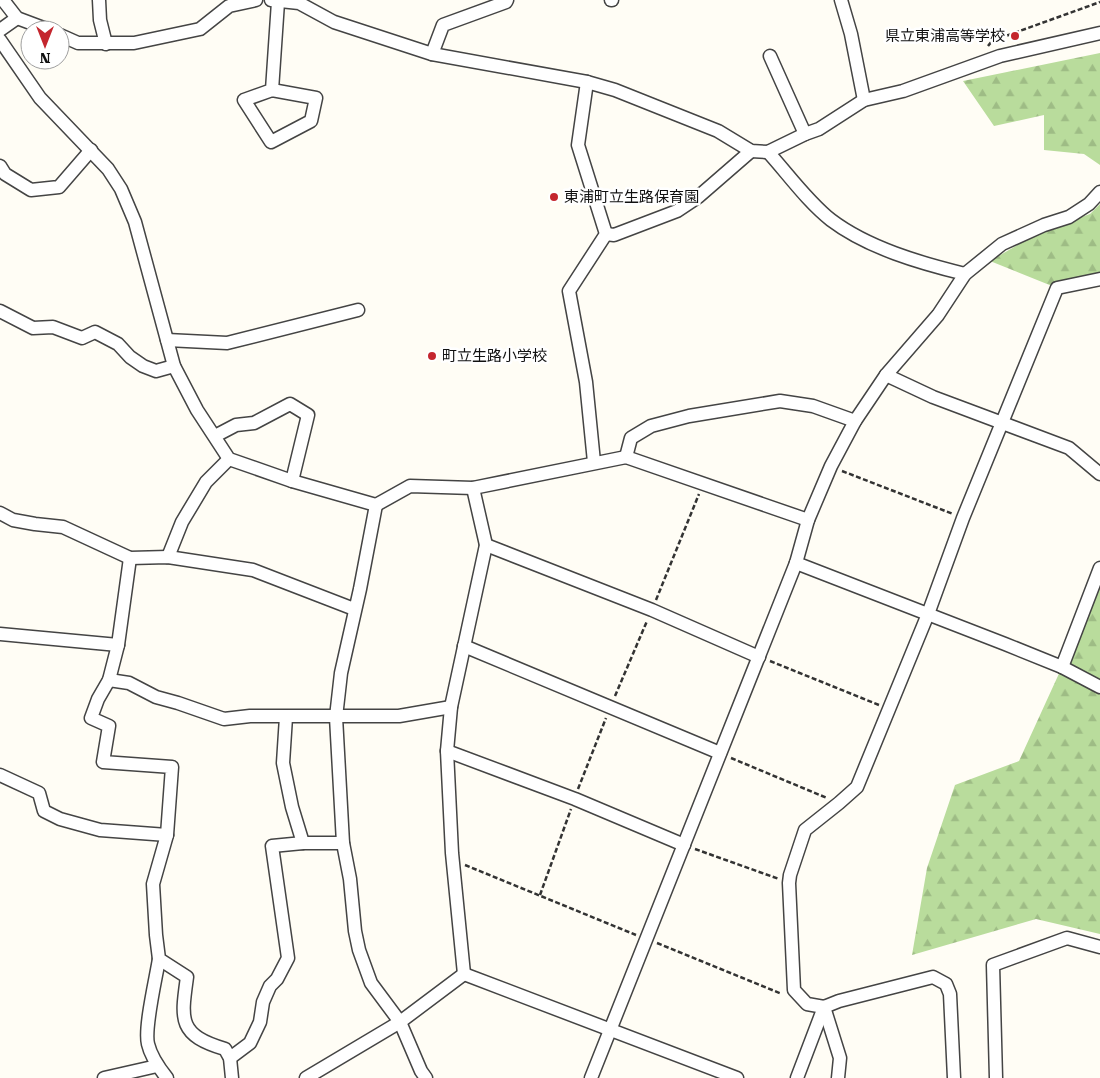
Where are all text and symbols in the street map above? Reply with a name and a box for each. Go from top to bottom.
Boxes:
north arrow [20,20,70,70]
place label: 県立東浦高等学校 [885,27,1005,45]
marker: 県立東浦高等学校 [1009,30,1021,42]
text: N [39,50,50,66]
place label: 東浦町立生路保育園 [564,188,699,206]
marker: 東浦町立生路保育園 [548,191,560,203]
place label: 町立生路小学校 [442,347,547,365]
marker: 町立生路小学校 [426,350,438,362]

